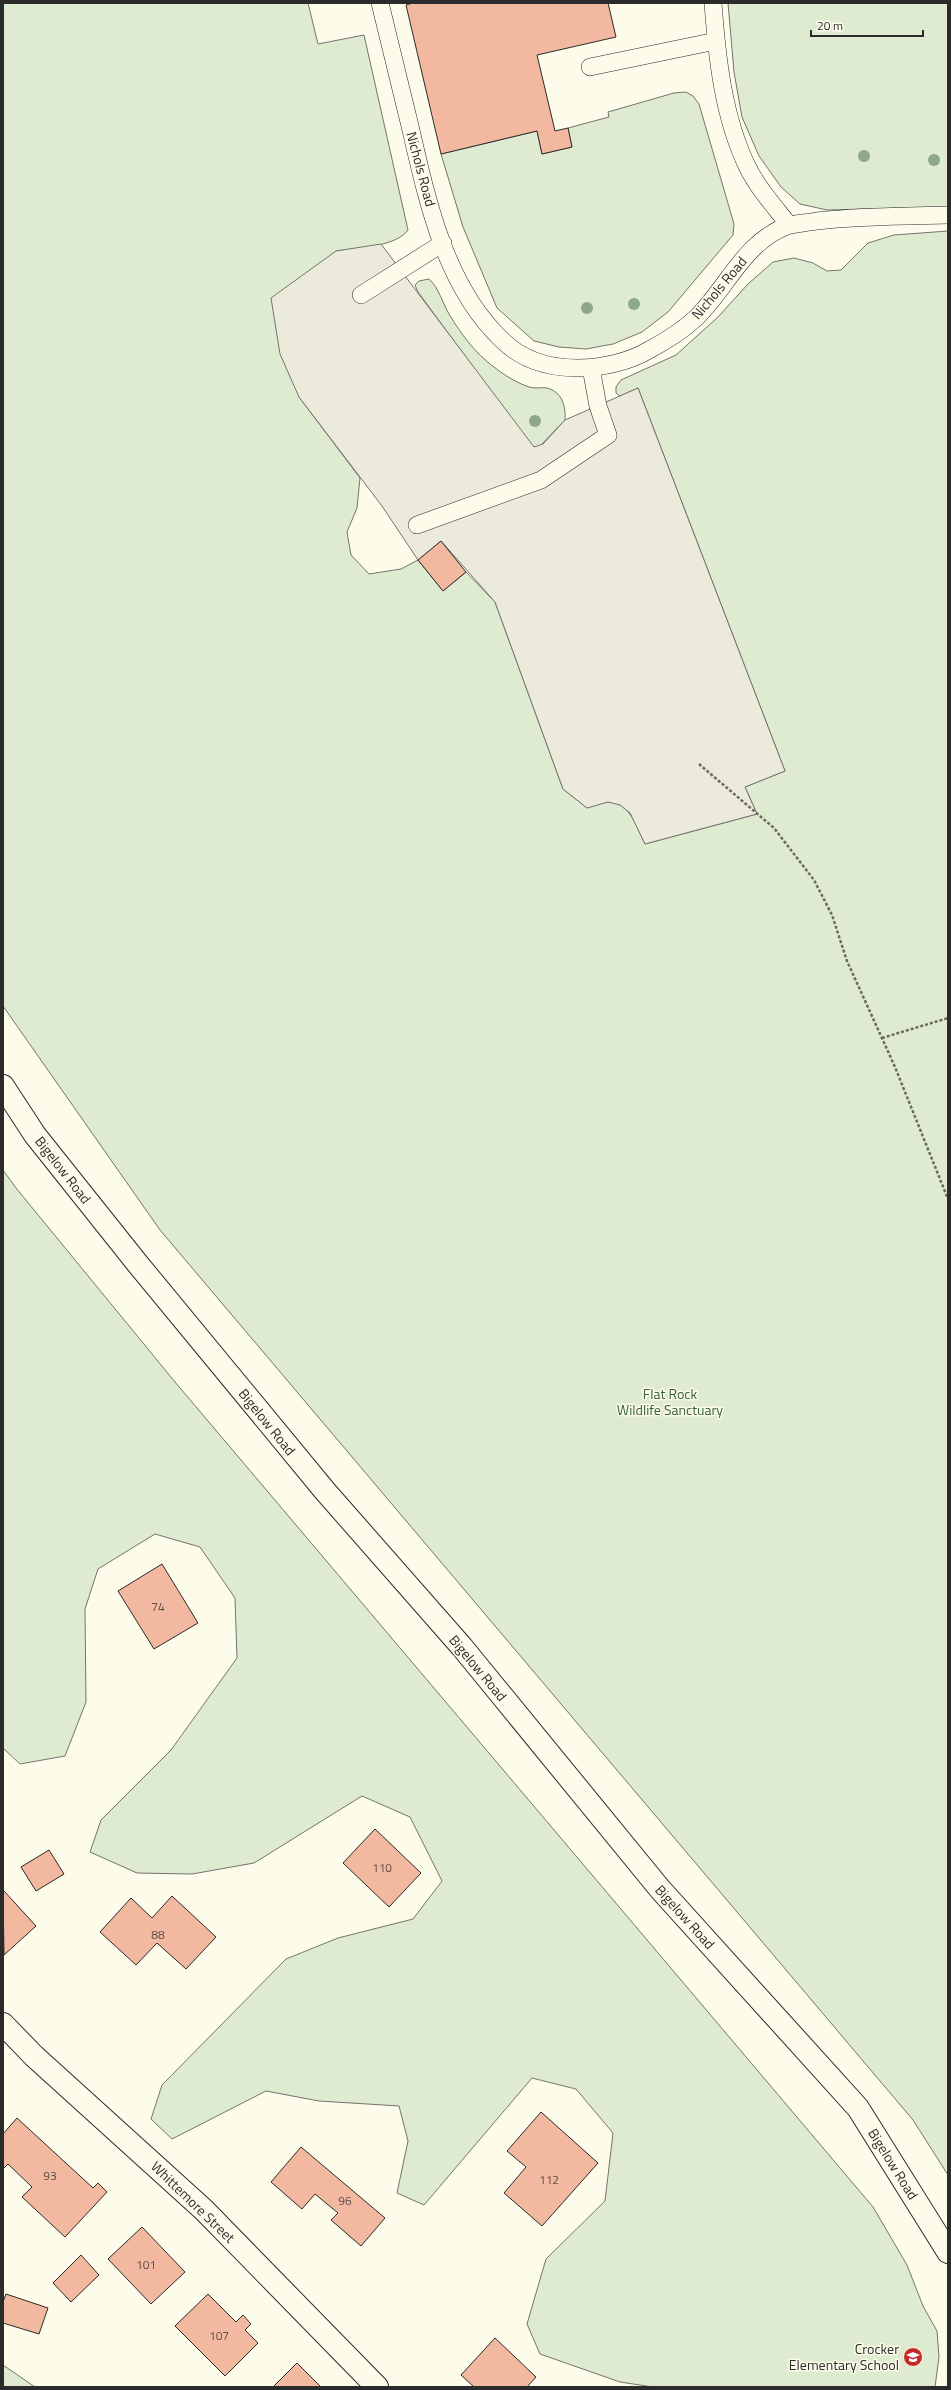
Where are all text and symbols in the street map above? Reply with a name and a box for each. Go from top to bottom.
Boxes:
scale bar [811,12,923,38]
text: 20 m [817,16,843,35]
street label: Nichols Road [401,129,442,209]
street label: Nichols Road [686,252,751,324]
street label: Bigelow Road [30,1131,96,1208]
park label: Flat Rock Wildlife Sanctuary [617,1383,723,1420]
street label: Bigelow Road [234,1384,301,1460]
house number: 74 [151,1597,165,1616]
street label: Bigelow Road [444,1630,512,1705]
house number: 110 [372,1858,392,1877]
street label: Bigelow Road [651,1880,720,1954]
house number: 88 [151,1925,165,1944]
street label: Bigelow Road [863,2124,924,2203]
street label: Whittemore Street [147,2156,240,2247]
house number: 93 [43,2166,57,2185]
house number: 112 [539,2170,559,2189]
house number: 96 [338,2191,352,2210]
house number: 101 [136,2255,156,2274]
house number: 107 [209,2326,229,2345]
place label: Crocker Elementary School [789,2338,899,2375]
school or university icon: Crocker Elementary School [902,2346,924,2368]

